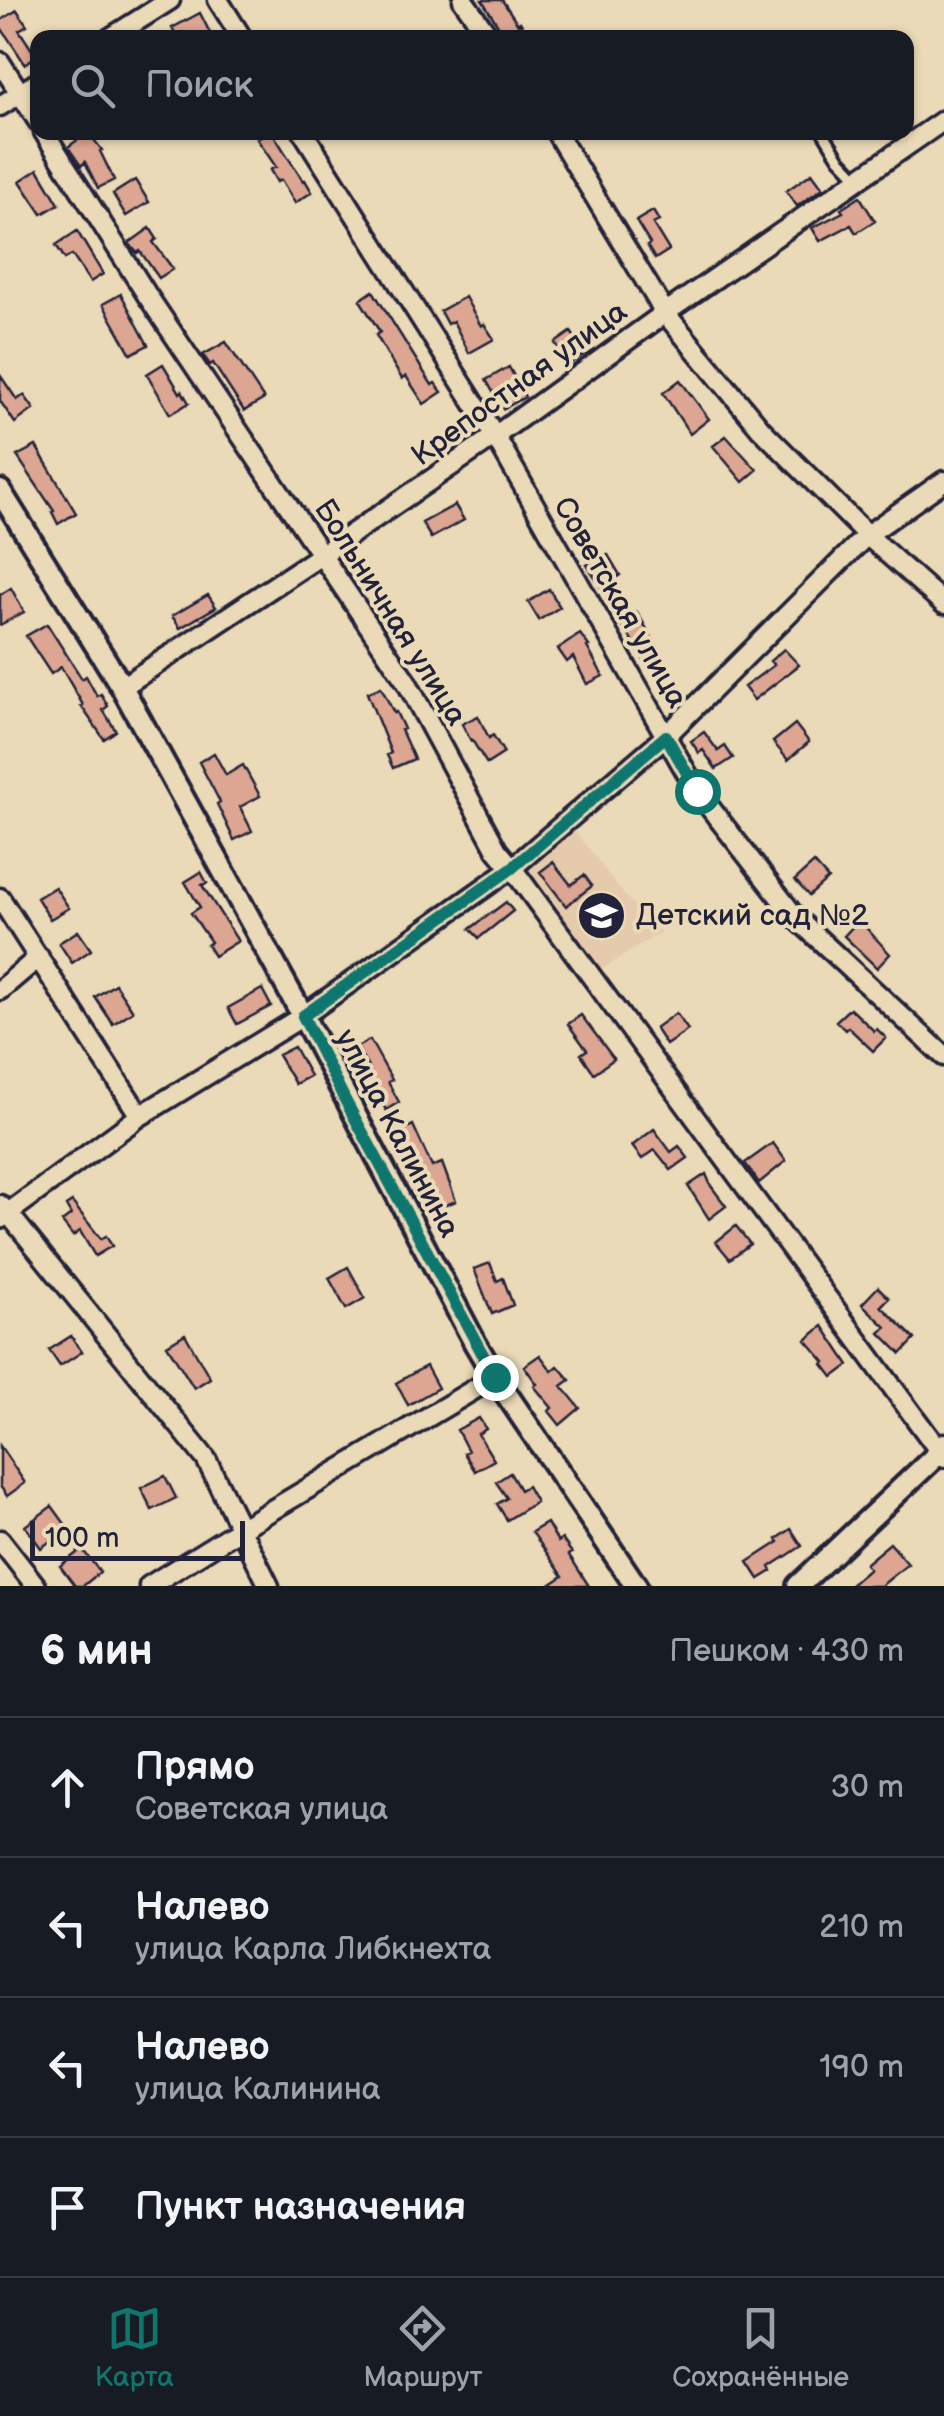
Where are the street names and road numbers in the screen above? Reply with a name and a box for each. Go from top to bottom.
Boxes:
street label: Крепостная улица [405,294,634,474]
street label: Советская улица [545,491,695,715]
street label: Больничная улица [306,493,474,732]
street label: улица Калинина [327,1023,467,1244]

